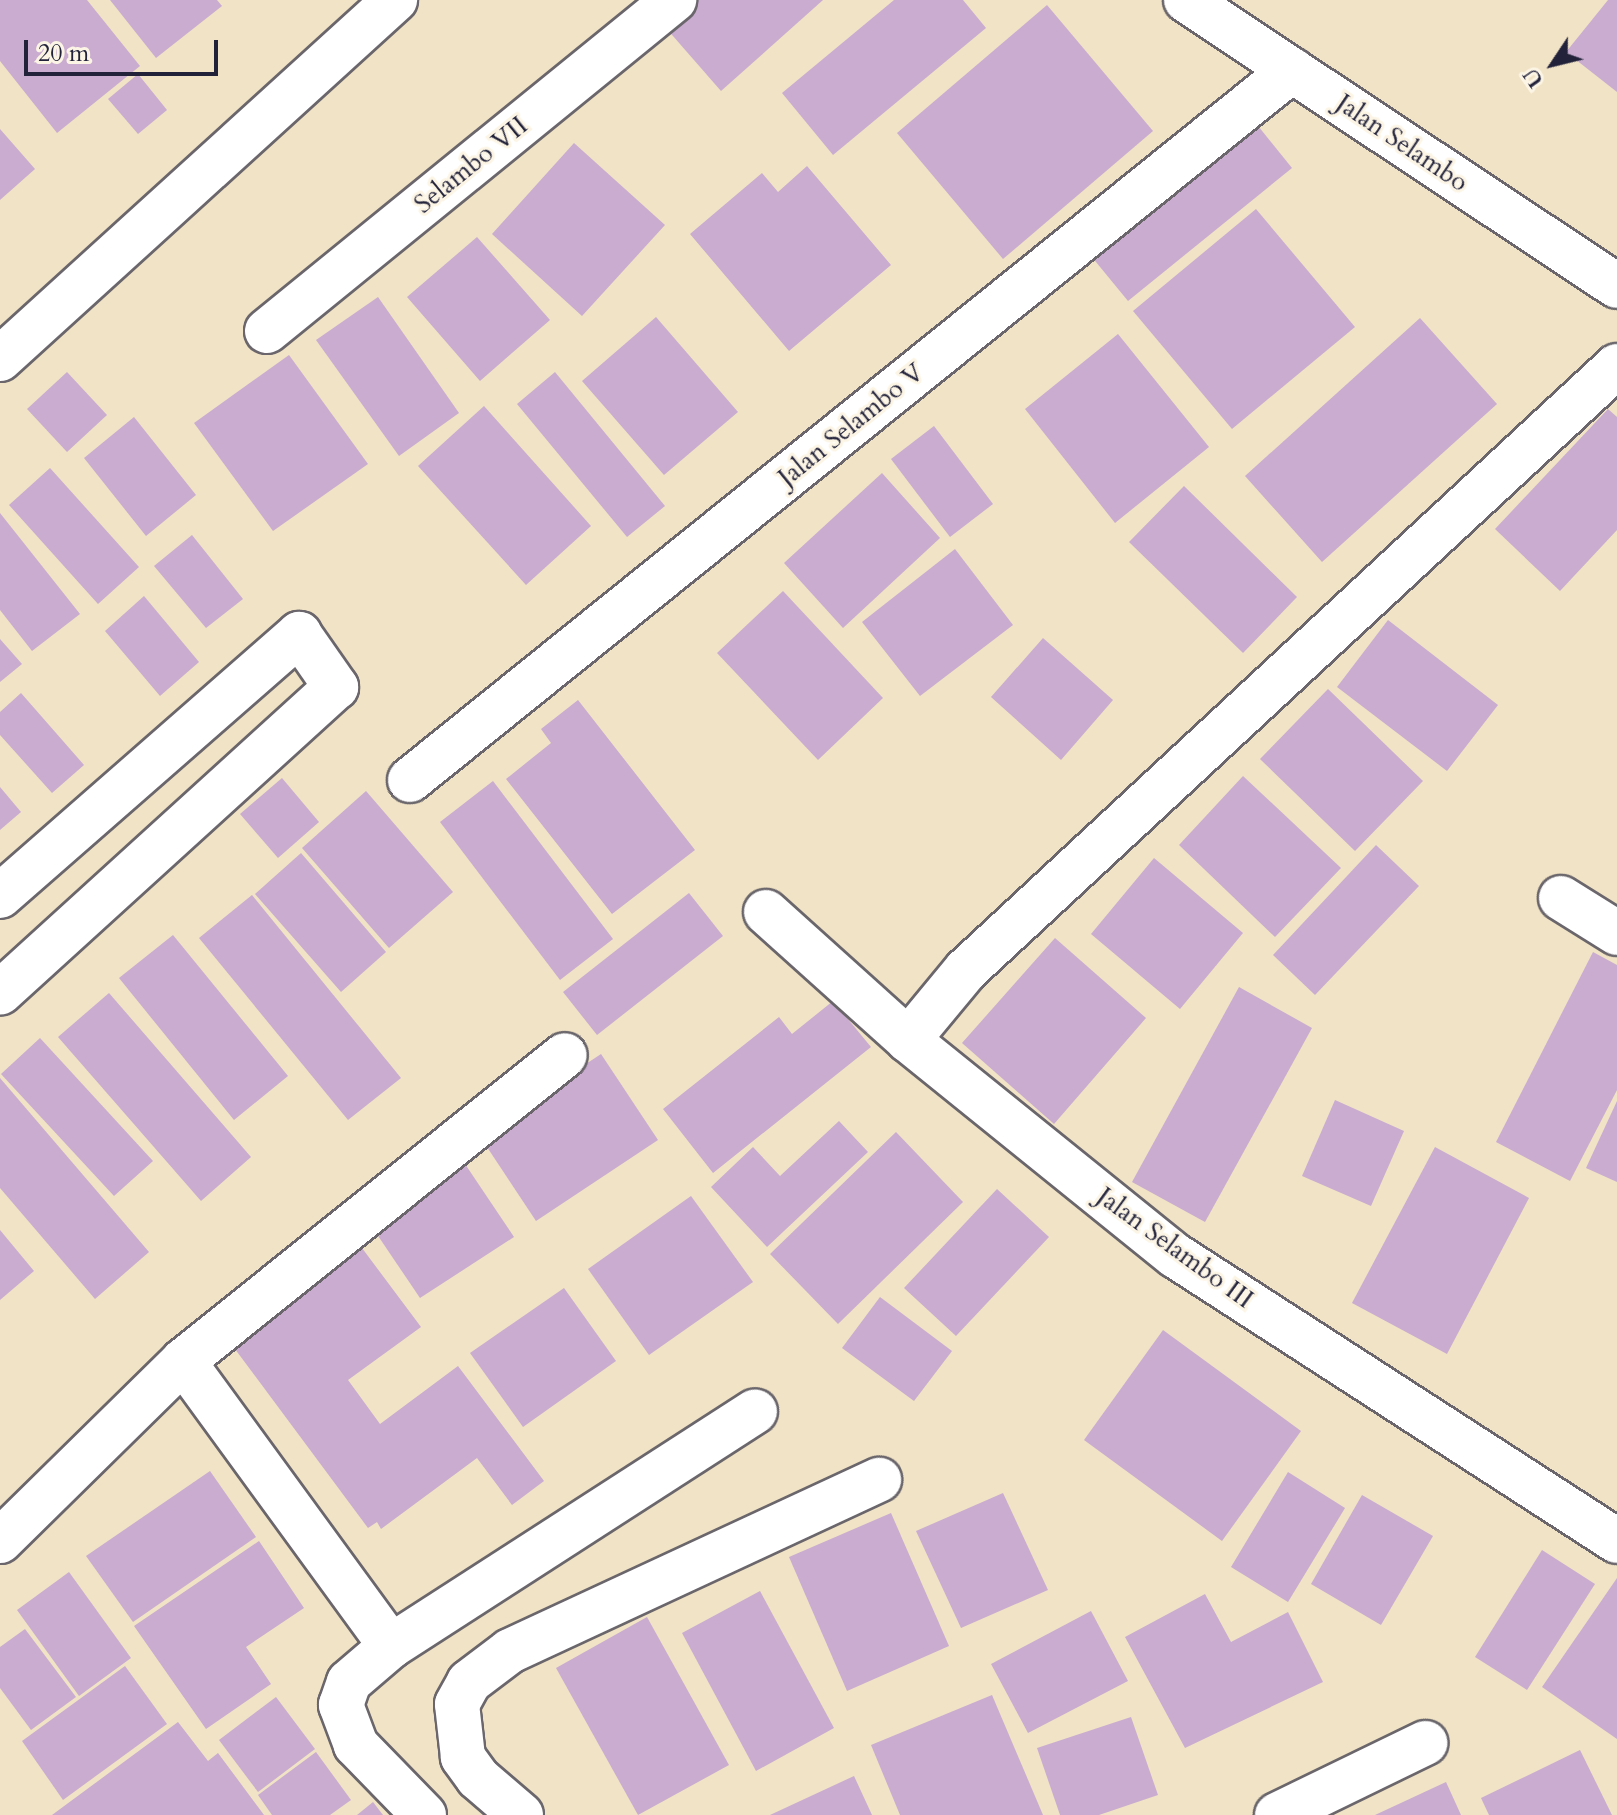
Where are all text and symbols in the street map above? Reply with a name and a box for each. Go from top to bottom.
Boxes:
scale bar [28,24,222,74]
north arrow [1513,24,1593,104]
text: 20 m [38,37,89,70]
text: U [1516,62,1551,94]
street label: Jalan Selambo [1330,87,1474,199]
street label: Selambo VII [408,110,534,220]
street label: Jalan Selambo V [772,357,930,493]
street label: Jalan Selambo III [1091,1181,1259,1315]

